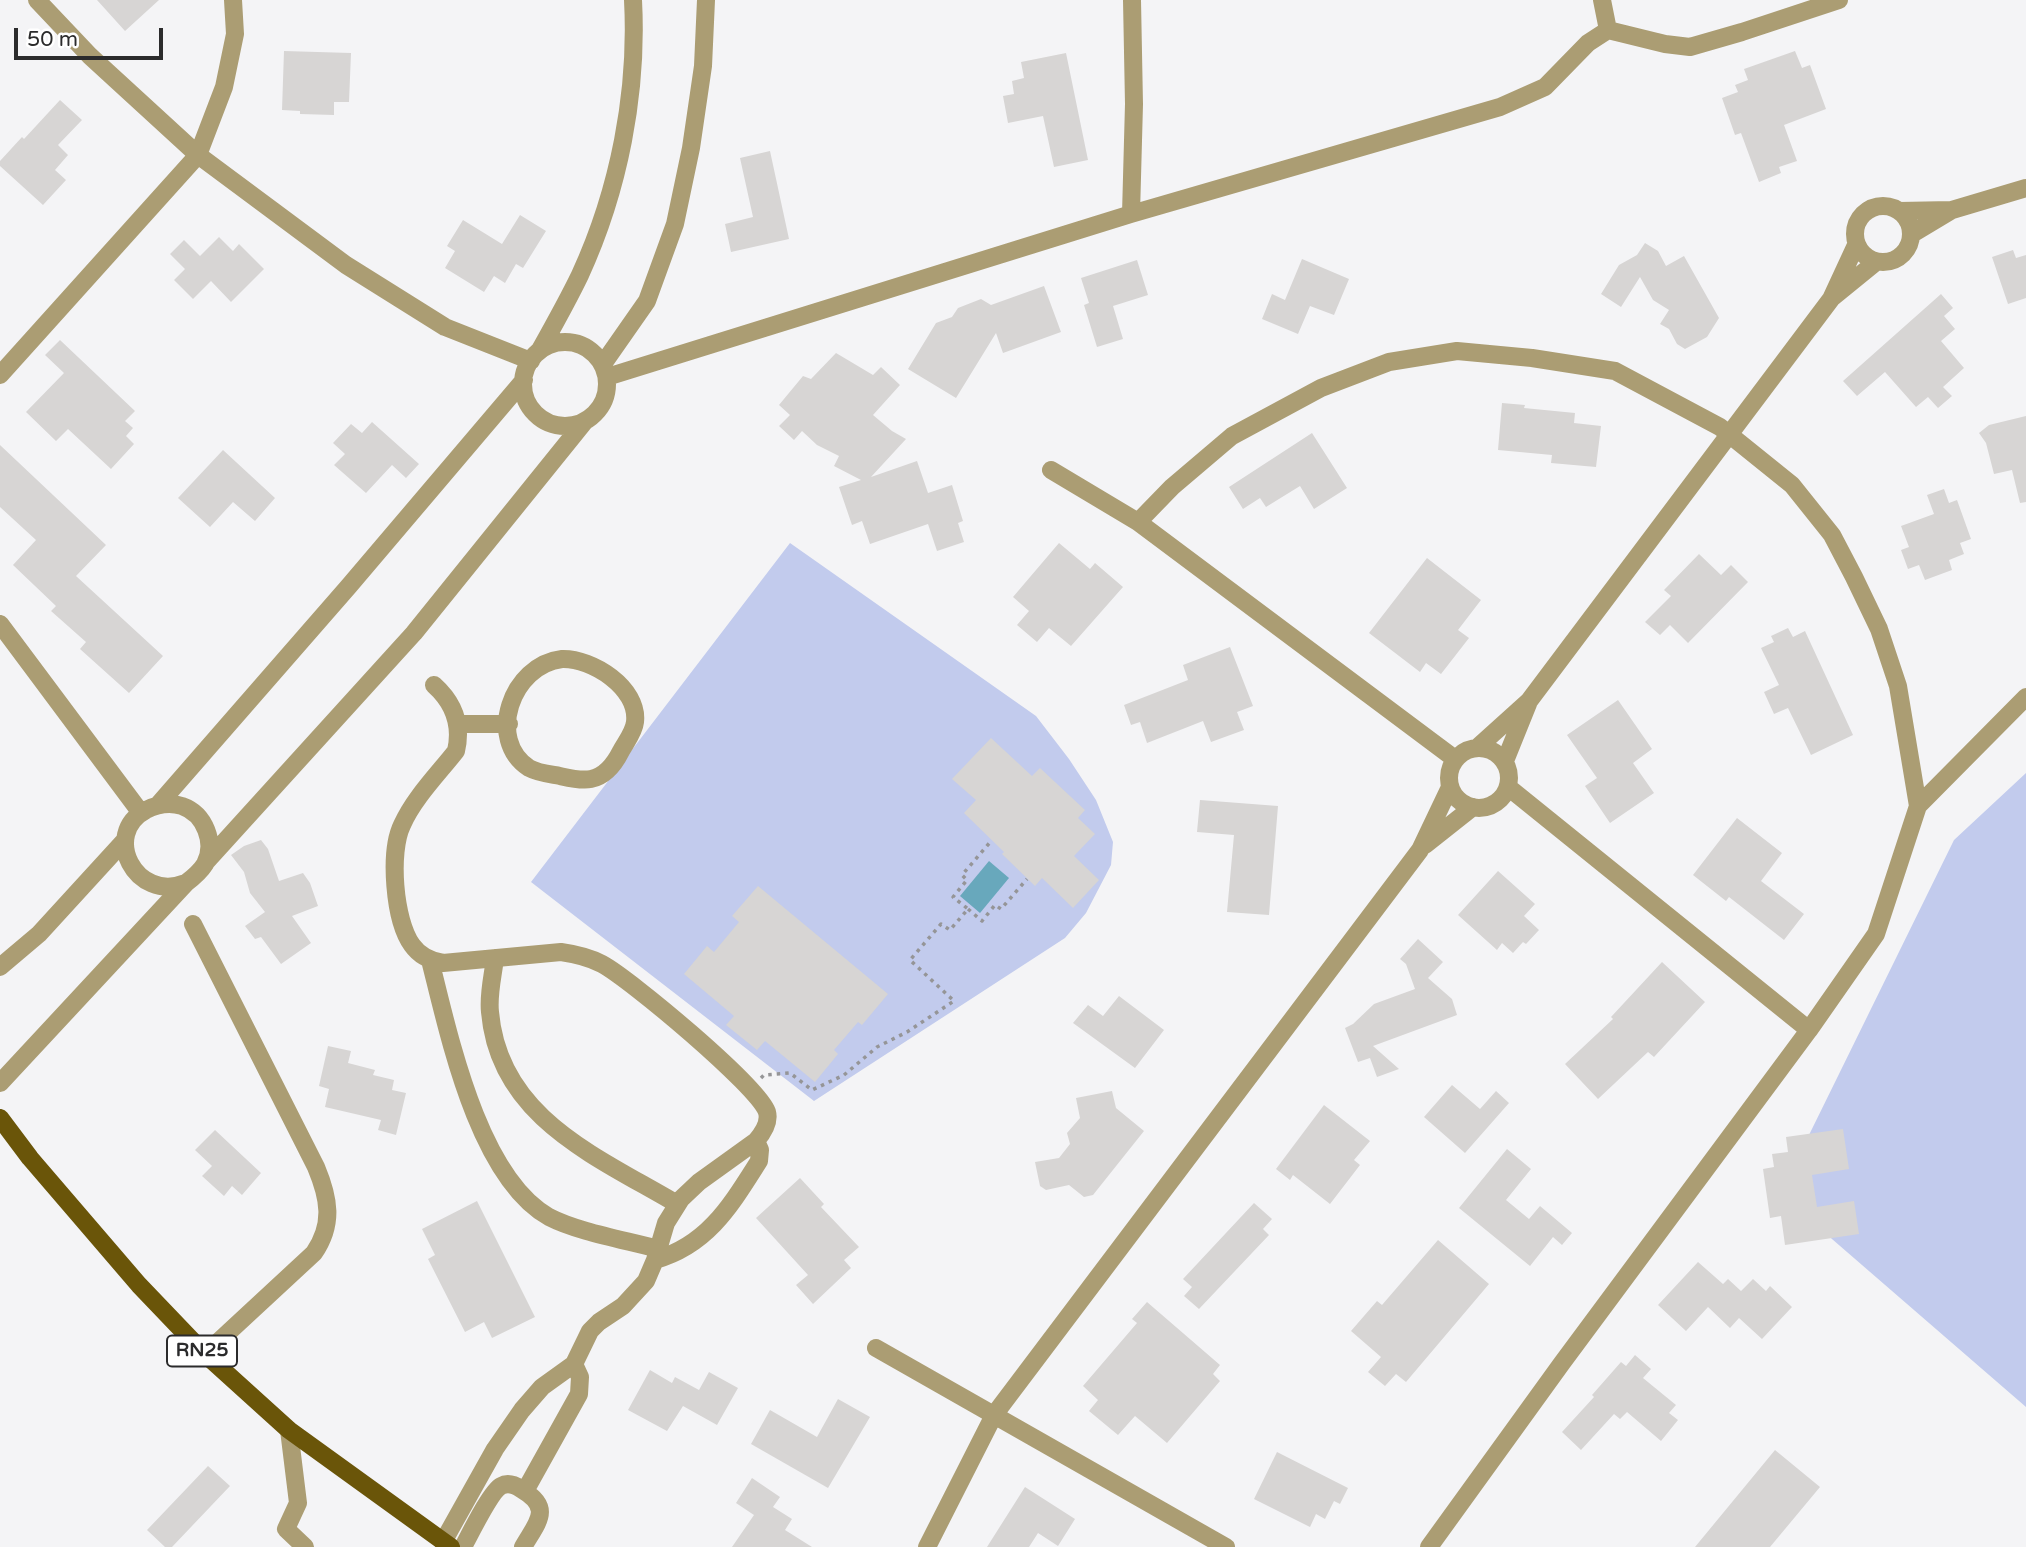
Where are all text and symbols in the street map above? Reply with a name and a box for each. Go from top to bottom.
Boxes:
scale bar [18,14,166,58]
text: 50 m [27,27,78,52]
road number: RN25 [167,1336,237,1366]

